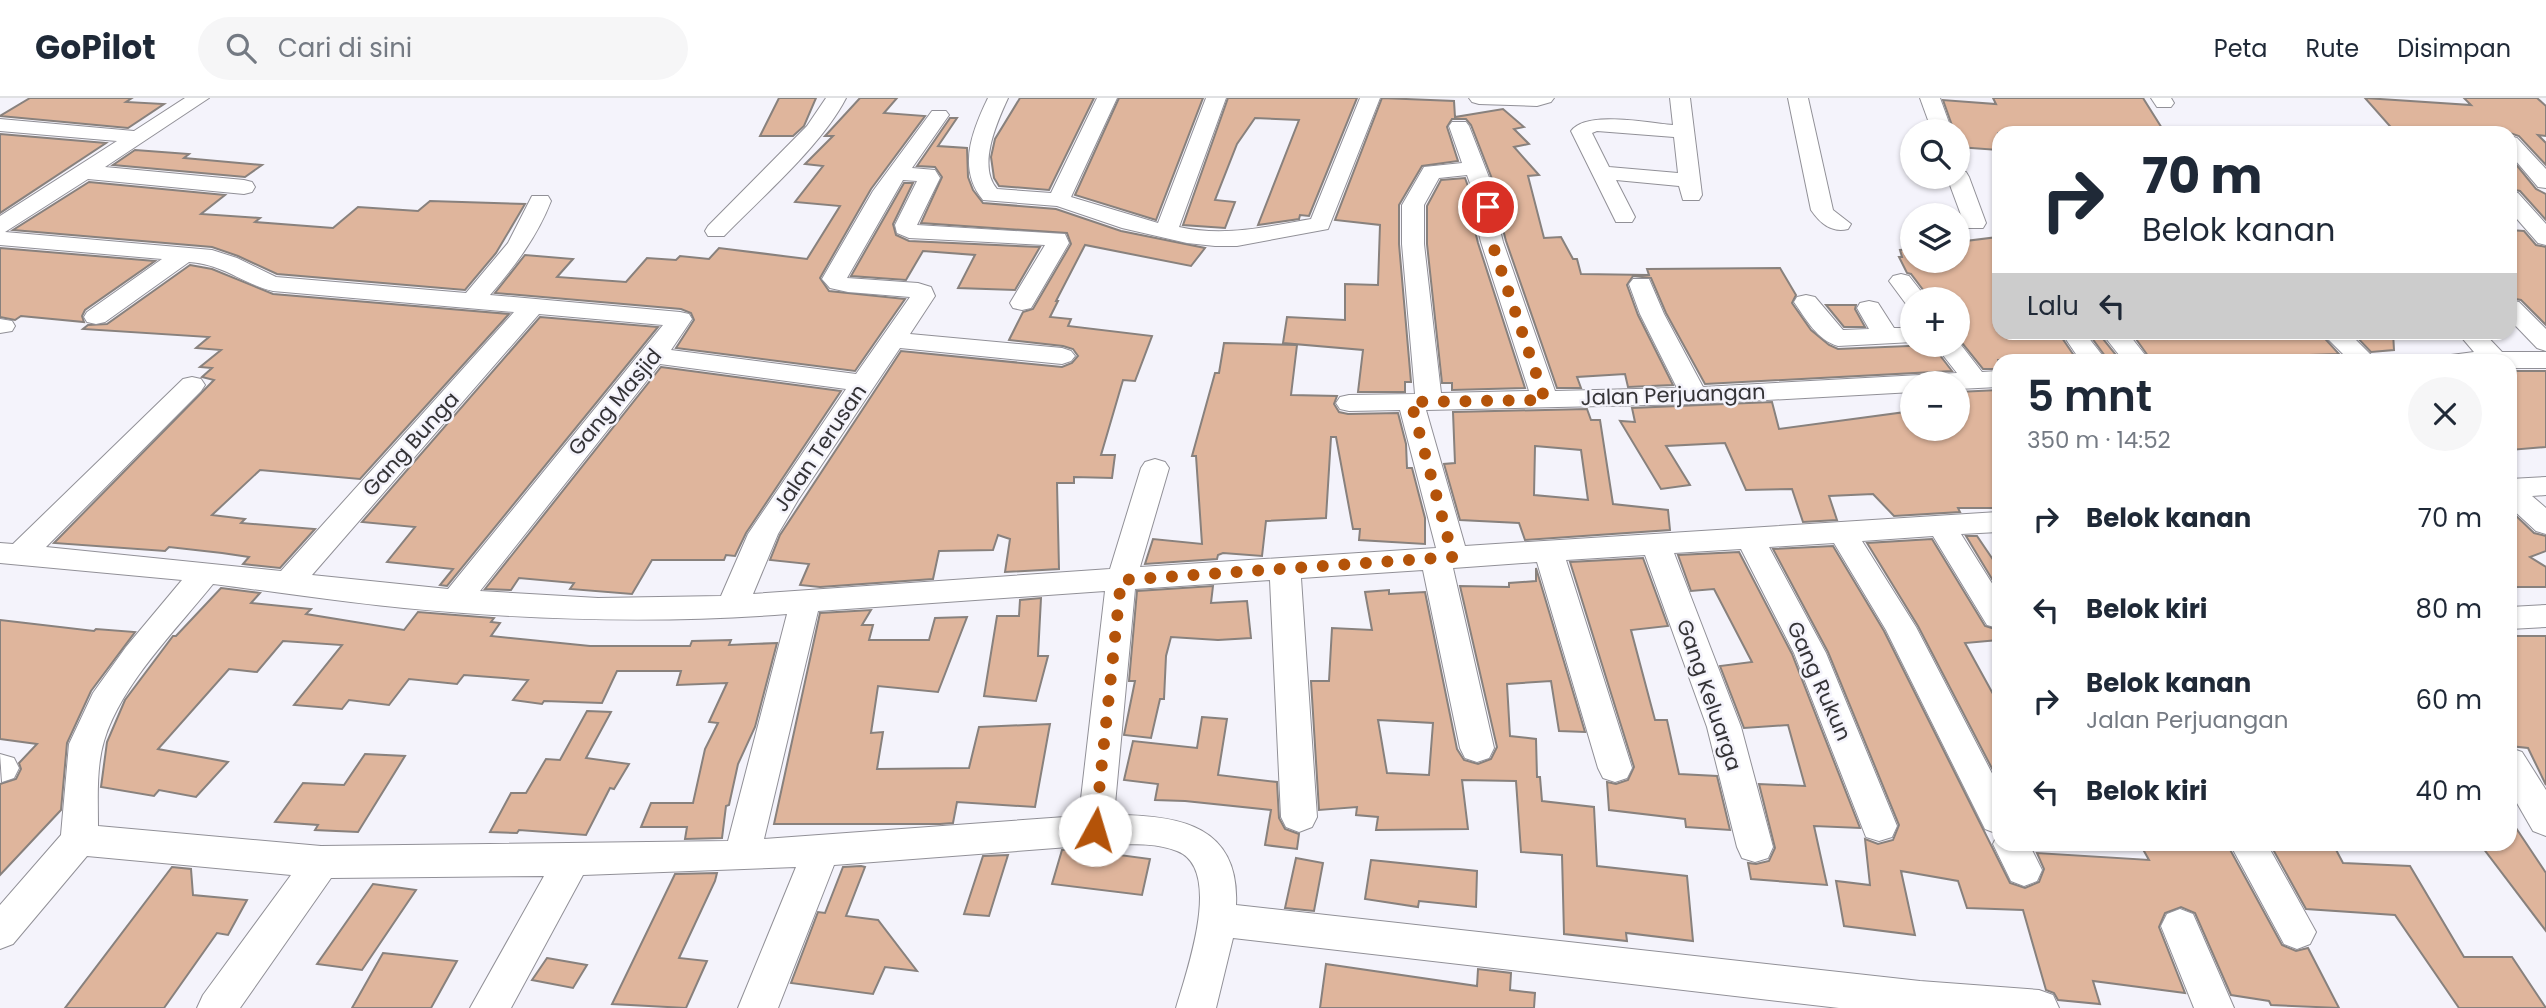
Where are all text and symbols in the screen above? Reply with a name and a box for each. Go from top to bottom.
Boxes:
search box [198,17,688,80]
text: GoPilot [35,24,156,71]
icon: search [222,29,260,67]
text: Cari di sini [278,30,412,66]
text: Peta [2214,32,2268,65]
text: Rute [2306,32,2359,65]
text: Disimpan [2397,32,2511,65]
map controls [1900,119,1970,441]
button: search [1900,119,1970,189]
text: 70 m [2142,142,2262,210]
icon: right [2027,154,2118,245]
pin [1458,177,1518,237]
icon: arrive [1469,188,1507,226]
button: layers [1900,203,1970,273]
text: Belok kanan [2142,207,2336,252]
button: + [1900,287,1970,357]
icon: left [2093,287,2131,325]
text: Lalu [2027,288,2079,324]
street label: Gang Masjid [561,342,668,461]
text: 5 mnt [2027,367,2152,426]
button: − [1900,371,1970,441]
street label: Jalan Perjuangan [1580,377,1766,412]
button: close [2408,377,2482,451]
street label: Jalan Terusan [766,378,873,517]
street label: Gang Bunga [356,385,466,502]
text: 350 m · 14:52 [2027,424,2171,456]
icon: right [2027,500,2065,538]
text: Belok kanan [2086,500,2251,536]
text: 70 m [2418,500,2482,536]
icon: left [2027,591,2065,629]
text: Belok kiri [2086,591,2208,627]
text: 80 m [2416,591,2482,627]
street label: Gang Keluarga [1670,615,1749,774]
street label: Gang Rukun [1780,617,1859,745]
text: Belok kanan [2086,665,2251,701]
icon: right [2027,682,2065,720]
text: 60 m [2415,682,2482,718]
text: Jalan Perjuangan [2086,704,2288,736]
icon: left [2027,773,2065,811]
text: Belok kiri [2086,773,2208,809]
text: 40 m [2416,773,2482,809]
position arrow [1058,793,1132,867]

